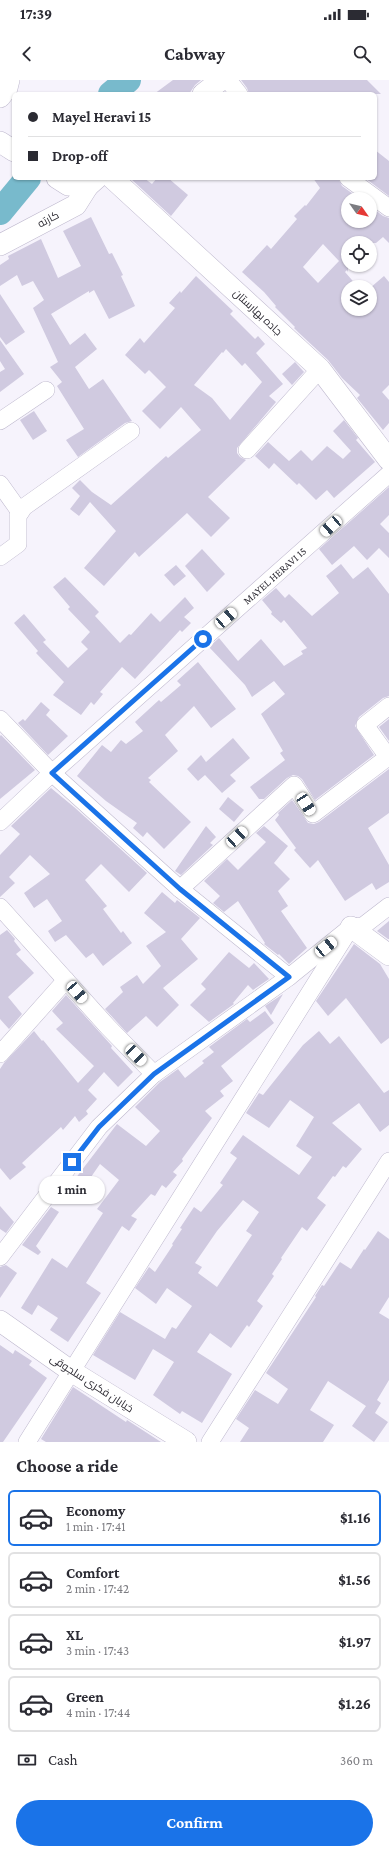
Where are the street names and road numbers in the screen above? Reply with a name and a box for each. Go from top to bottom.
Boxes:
street label: کارته [35,208,61,230]
street label: جاده بهارستان [230,286,285,338]
street label: MAYEL HERAVI 15 [241,545,308,607]
street label: خیابان فکری سلجوقی [48,1352,136,1415]

